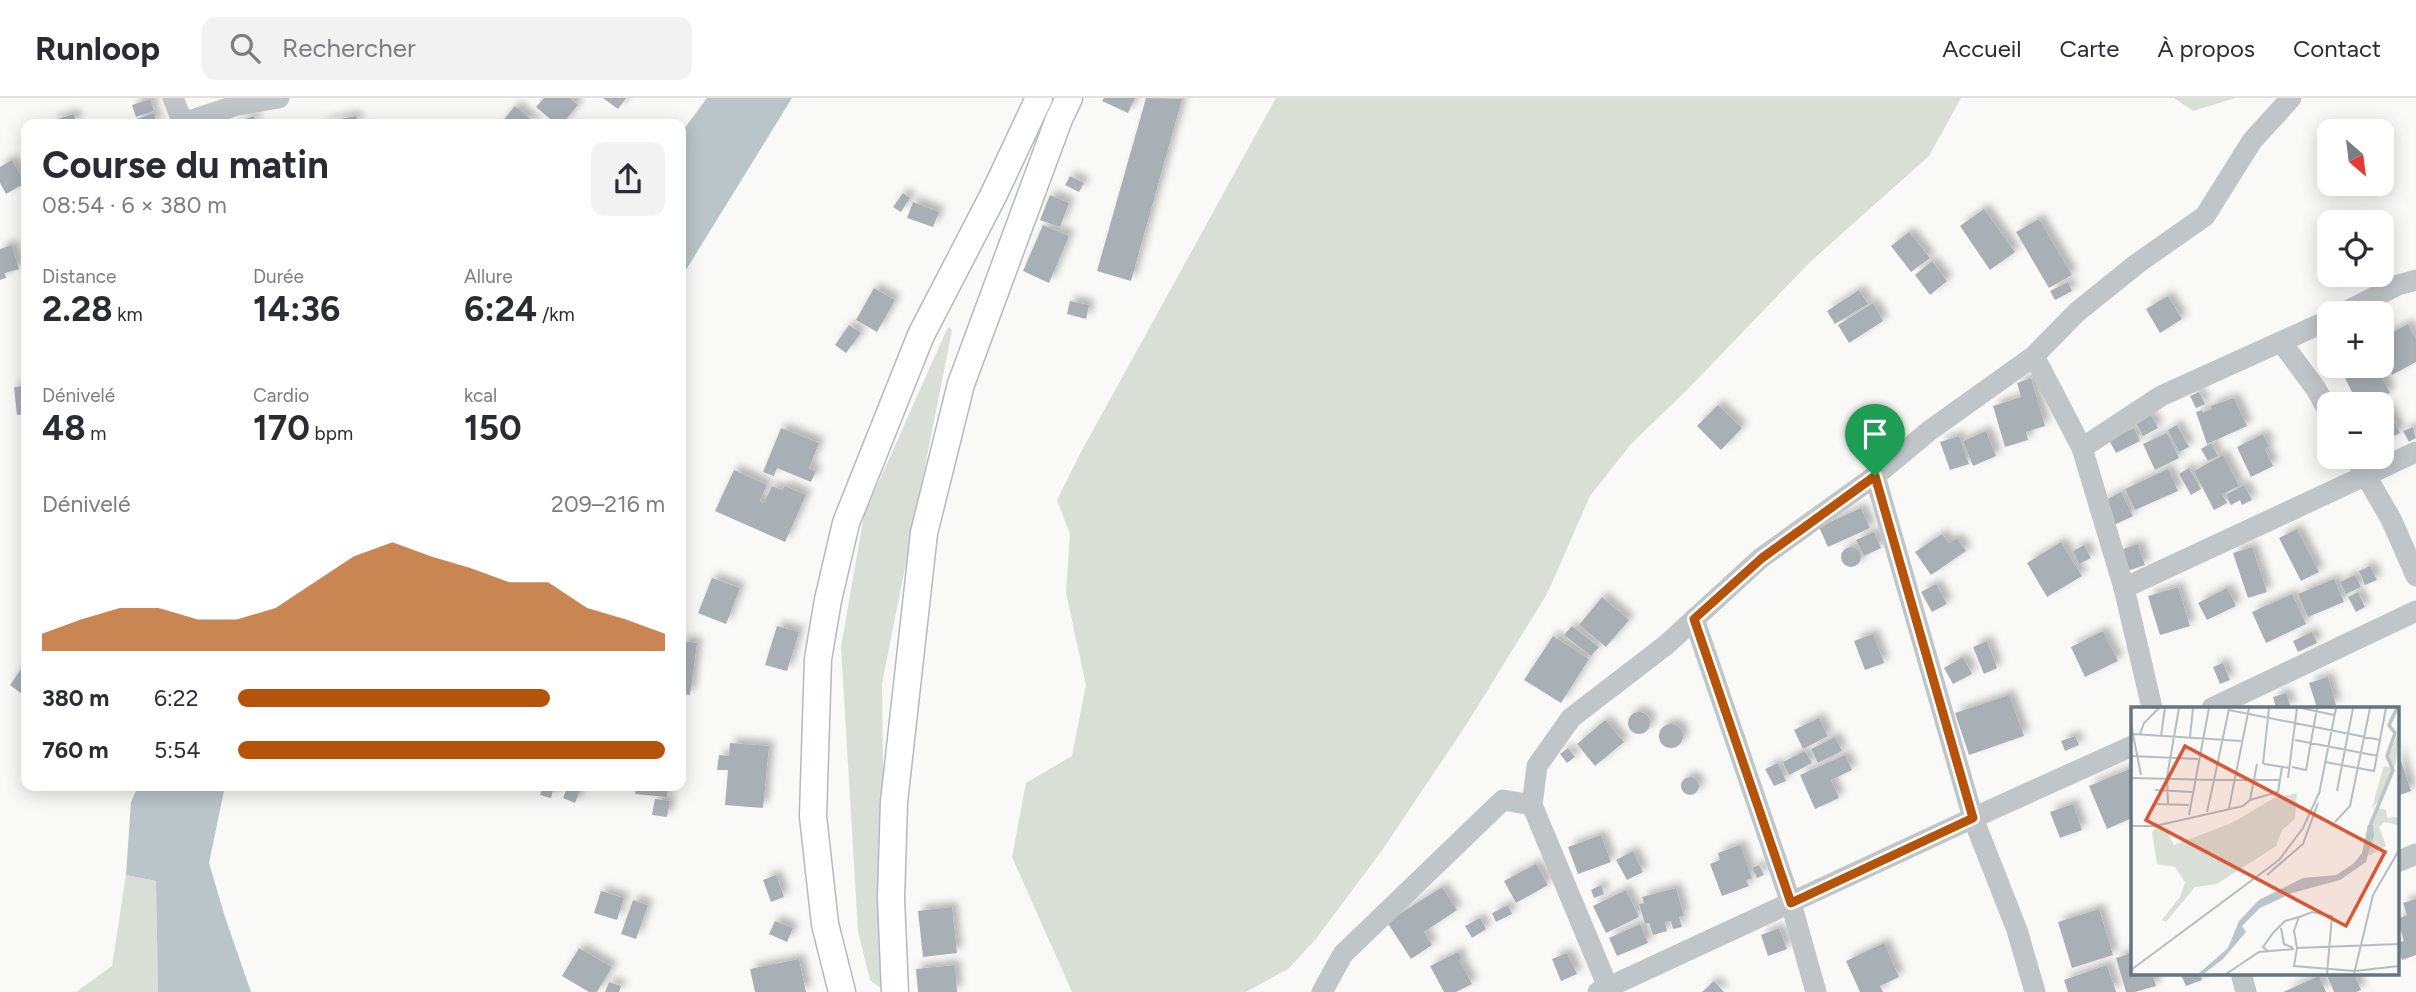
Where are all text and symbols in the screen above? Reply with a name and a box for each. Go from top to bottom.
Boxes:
search box [202,17,692,80]
text: Runloop [35,29,160,68]
icon: search [226,29,264,67]
text: Rechercher [282,32,416,64]
text: Accueil [1942,34,2022,63]
text: Carte [2060,34,2119,63]
text: À propos [2157,34,2255,63]
text: Contact [2293,34,2381,63]
north arrow [2317,119,2394,196]
map controls [2317,119,2394,469]
text: Course du matin [42,142,329,188]
button: share [591,142,665,216]
text: 08:54 · 6 × 380 m [42,191,227,219]
button: locate [2317,210,2394,287]
text: Distance [42,265,116,288]
text: Durée [253,265,304,288]
text: Allure [464,265,513,288]
text: 2.28 [42,288,113,330]
text: 14:36 [253,288,340,330]
text: 6:24 [464,288,537,330]
button: + [2317,301,2394,378]
text: km [113,303,143,326]
text: /km [537,303,575,326]
text: Dénivelé [42,384,115,407]
text: Cardio [253,384,309,407]
text: kcal [464,384,497,407]
button: − [2317,392,2394,469]
pin [1845,404,1905,476]
text: 48 [42,407,86,449]
text: 170 [253,407,310,449]
text: 150 [464,407,522,449]
icon: arrive [1856,415,1894,453]
text: m [86,422,106,445]
text: bpm [310,422,353,445]
text: Dénivelé [42,490,130,518]
text: 209–216 m [551,490,665,518]
text: 380 m [42,684,109,712]
text: 6:22 [154,684,199,712]
inset map [2131,707,2398,974]
text: 760 m [42,736,109,764]
text: 5:54 [154,736,201,764]

